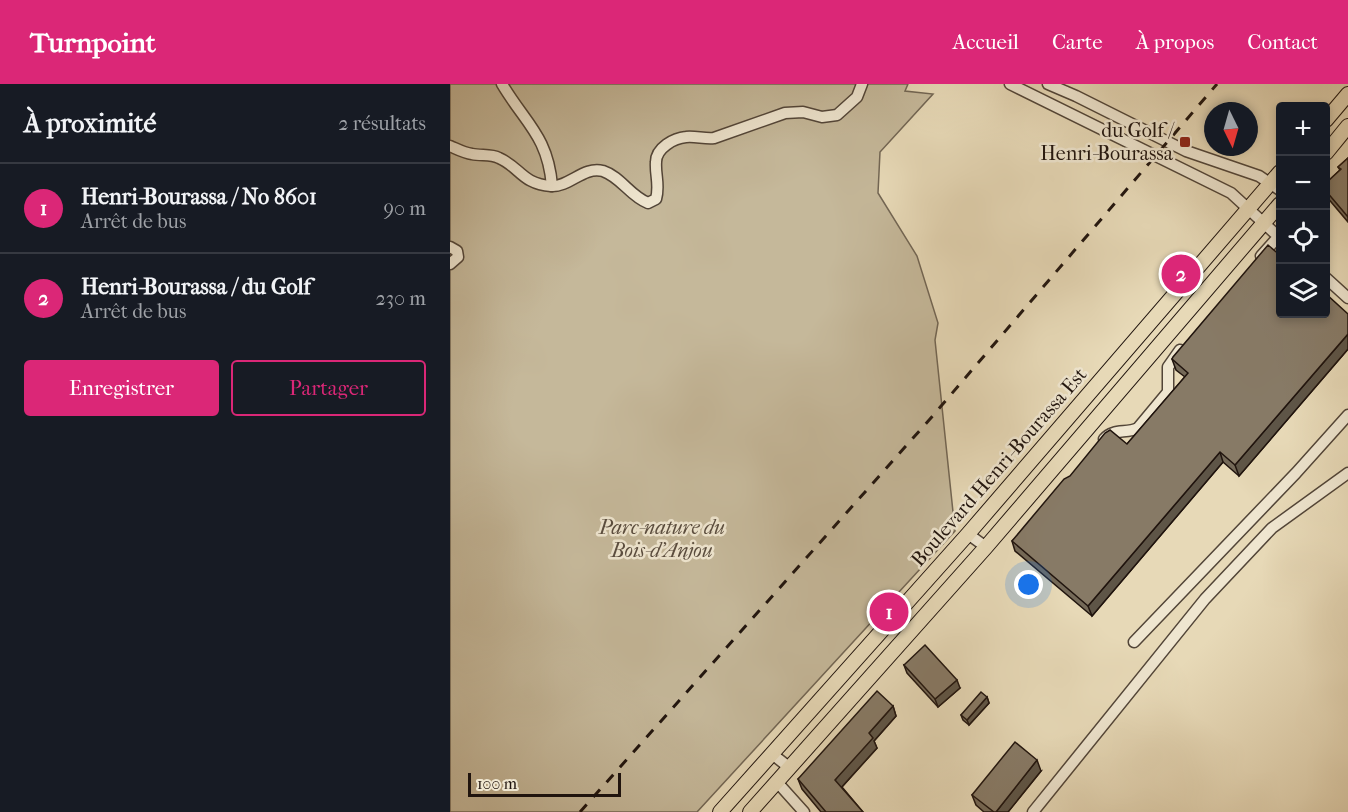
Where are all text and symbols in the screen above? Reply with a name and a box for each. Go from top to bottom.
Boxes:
text: Turnpoint [30,26,156,59]
text: Accueil [953,30,1019,54]
text: Carte [1052,30,1103,54]
text: À propos [1136,30,1214,54]
text: Contact [1247,30,1318,54]
north arrow [1204,102,1258,156]
map controls [1276,102,1330,318]
button: + [1276,102,1330,156]
text: À proximité [24,108,156,139]
text: 2 résultats [338,112,426,135]
place label: du Golf / Henri-Bourassa [1040,119,1175,165]
marker: du Golf / Henri-Bourassa [1178,135,1192,149]
button: − [1276,156,1330,210]
text: Henri-Bourassa / No 8601 [81,184,317,210]
text: 1 [40,197,47,220]
text: 90 m [384,197,426,220]
text: Arrêt de bus [81,210,186,233]
button: locate [1276,210,1330,264]
pin: 2 [1162,252,1200,297]
button: layers [1276,264,1330,318]
text: Henri-Bourassa / du Golf [81,274,311,300]
text: 2 [38,287,49,310]
text: 230 m [376,287,426,310]
text: Arrêt de bus [81,300,186,323]
button: Enregistrer [24,360,219,416]
button: Partager [231,360,426,416]
street label: Boulevard Henri-Bourassa Est [906,363,1092,571]
park label: Parc-nature du Bois-d'Anjou [598,516,725,562]
your location [1014,570,1043,599]
pin: 1 [870,590,908,634]
scale bar [468,770,621,798]
text: 100 m [477,774,517,793]

